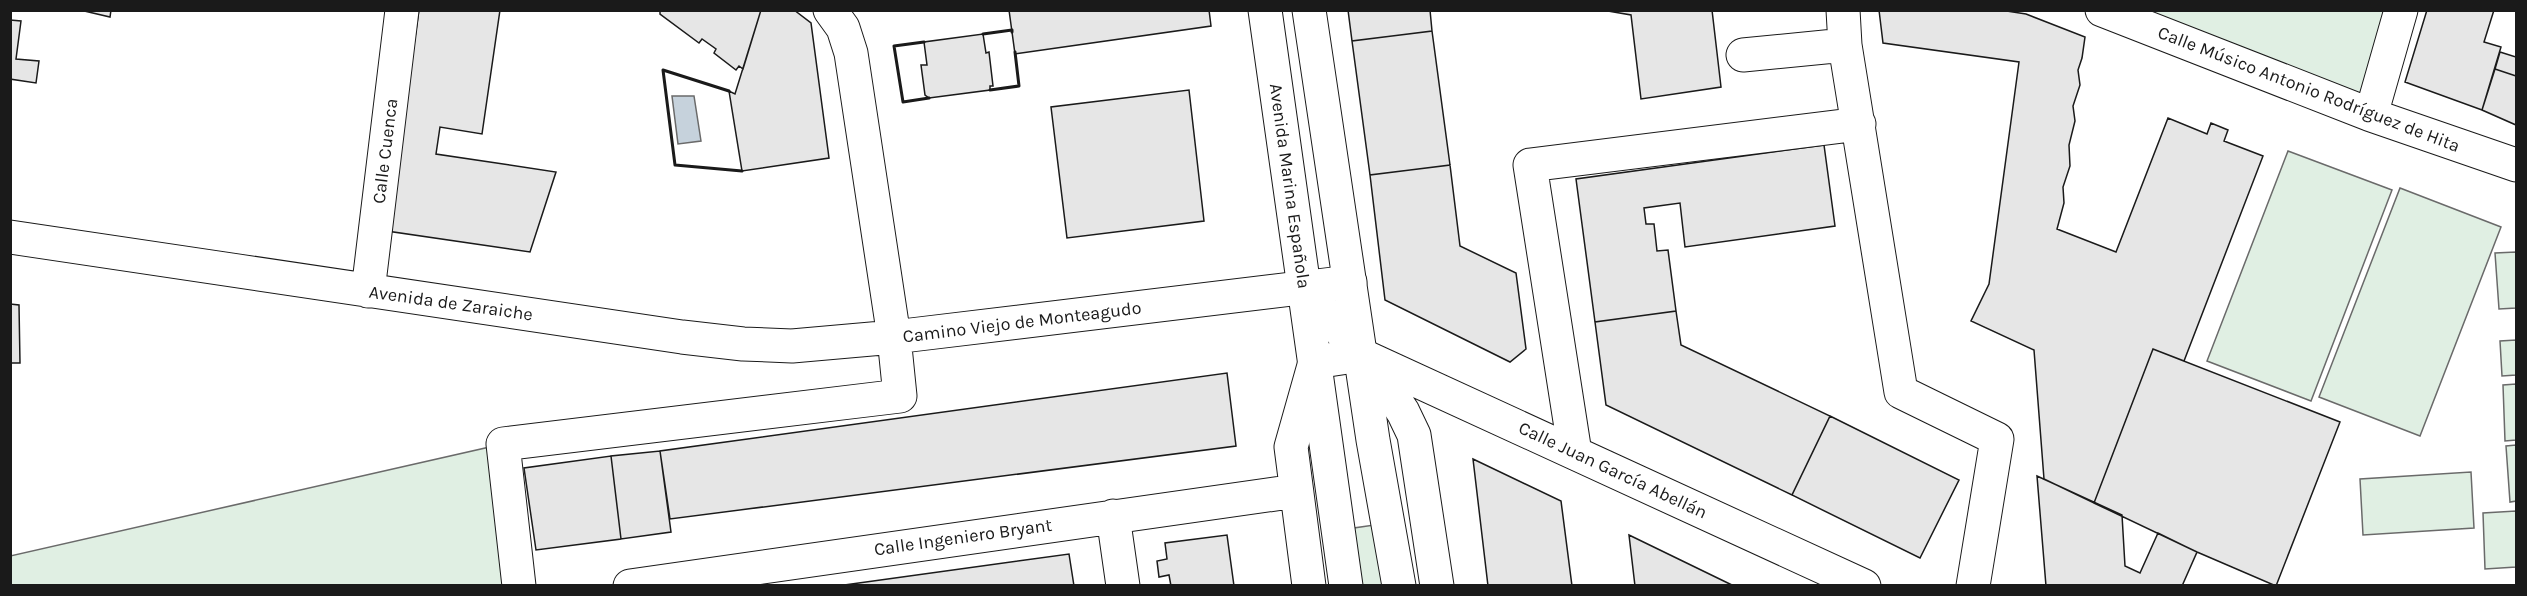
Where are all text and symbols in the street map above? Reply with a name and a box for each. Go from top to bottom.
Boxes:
street label: Calle Músico Antonio Rodríguez de Hita [2155,21,2463,157]
street label: Avenida Marina Española [1265,82,1315,290]
street label: Calle Cuenca [368,97,402,205]
street label: Avenida de Zaraiche [368,281,534,325]
street label: Camino Viejo de Monteagudo [901,296,1143,348]
street label: Calle Juan García Abellán [1515,417,1711,523]
street label: Calle Ingeniero Bryant [873,514,1054,560]

